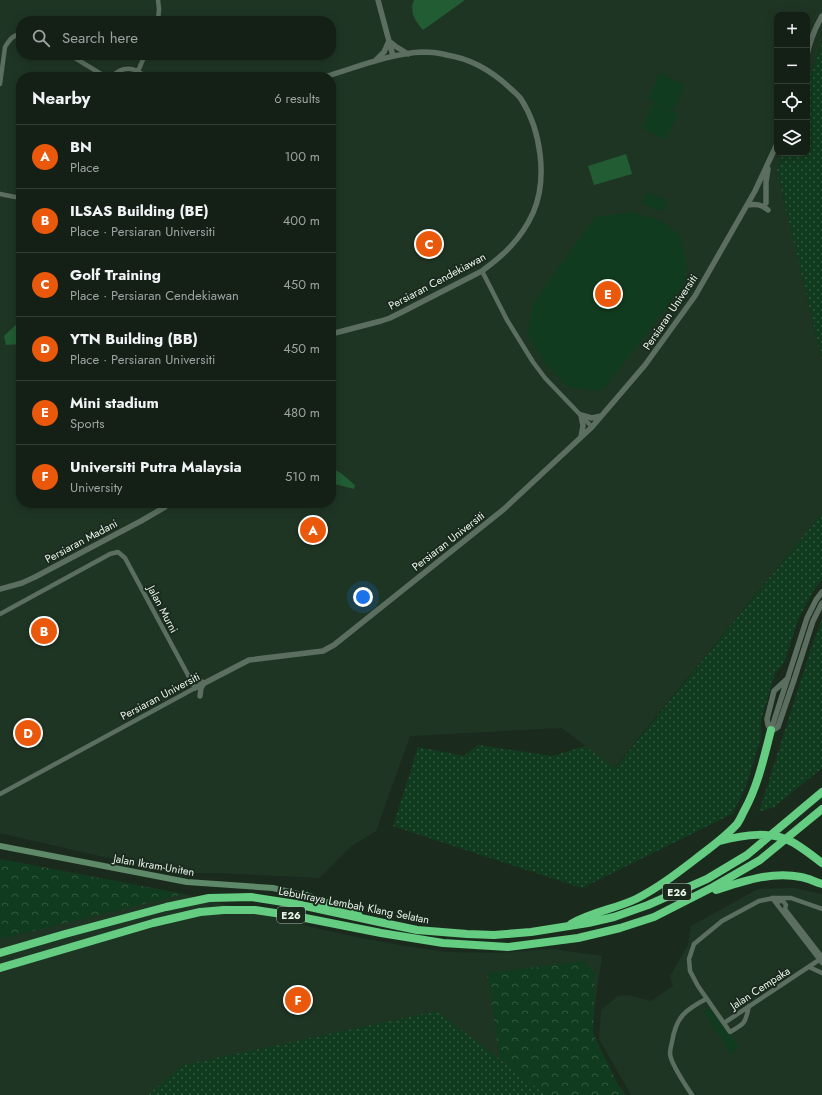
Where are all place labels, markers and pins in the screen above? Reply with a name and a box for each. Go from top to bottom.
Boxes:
pin: C [416,229,442,259]
pin: E [595,279,621,309]
pin: A [300,515,326,545]
pin: B [31,616,57,646]
pin: D [15,718,41,748]
pin: F [285,985,311,1015]

